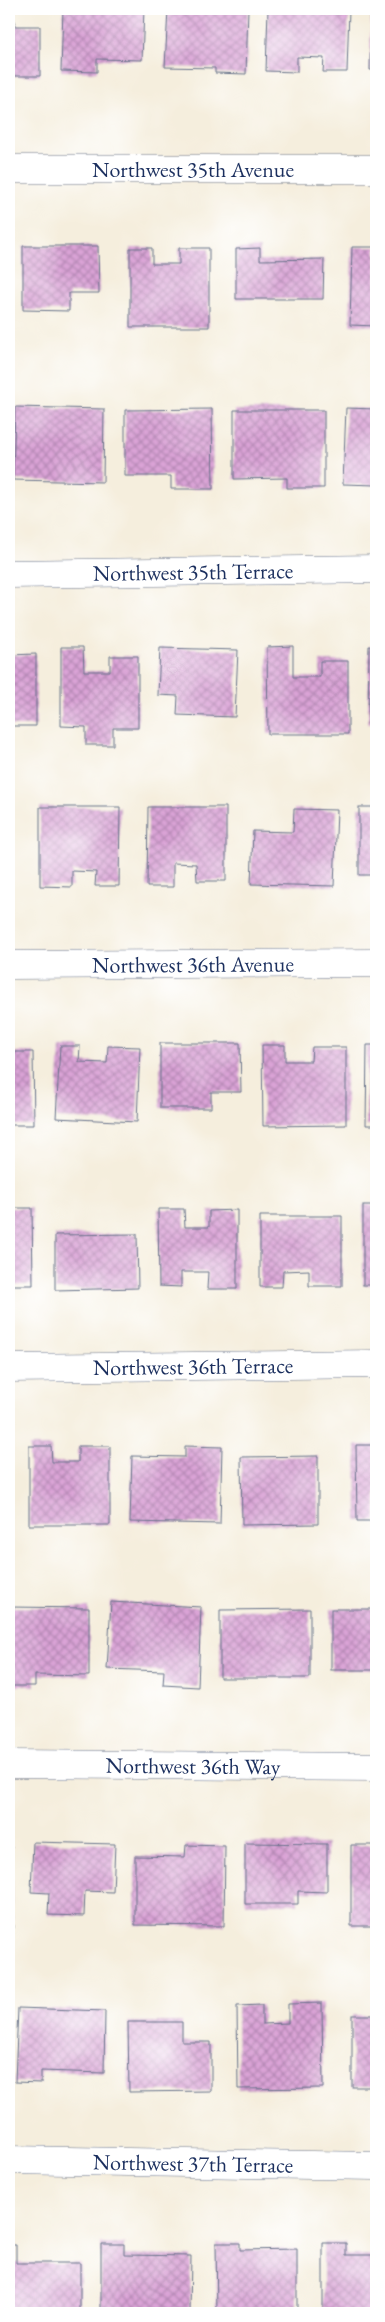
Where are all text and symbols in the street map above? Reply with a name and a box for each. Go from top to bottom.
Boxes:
street label: Northwest 35th Avenue [92,155,294,184]
street label: Northwest 35th Terrace [93,556,294,587]
street label: Northwest 36th Avenue [92,949,294,979]
street label: Northwest 36th Terrace [93,1350,294,1382]
street label: Northwest 36th Way [105,1750,281,1781]
street label: Northwest 37th Terrace [93,2147,294,2179]

